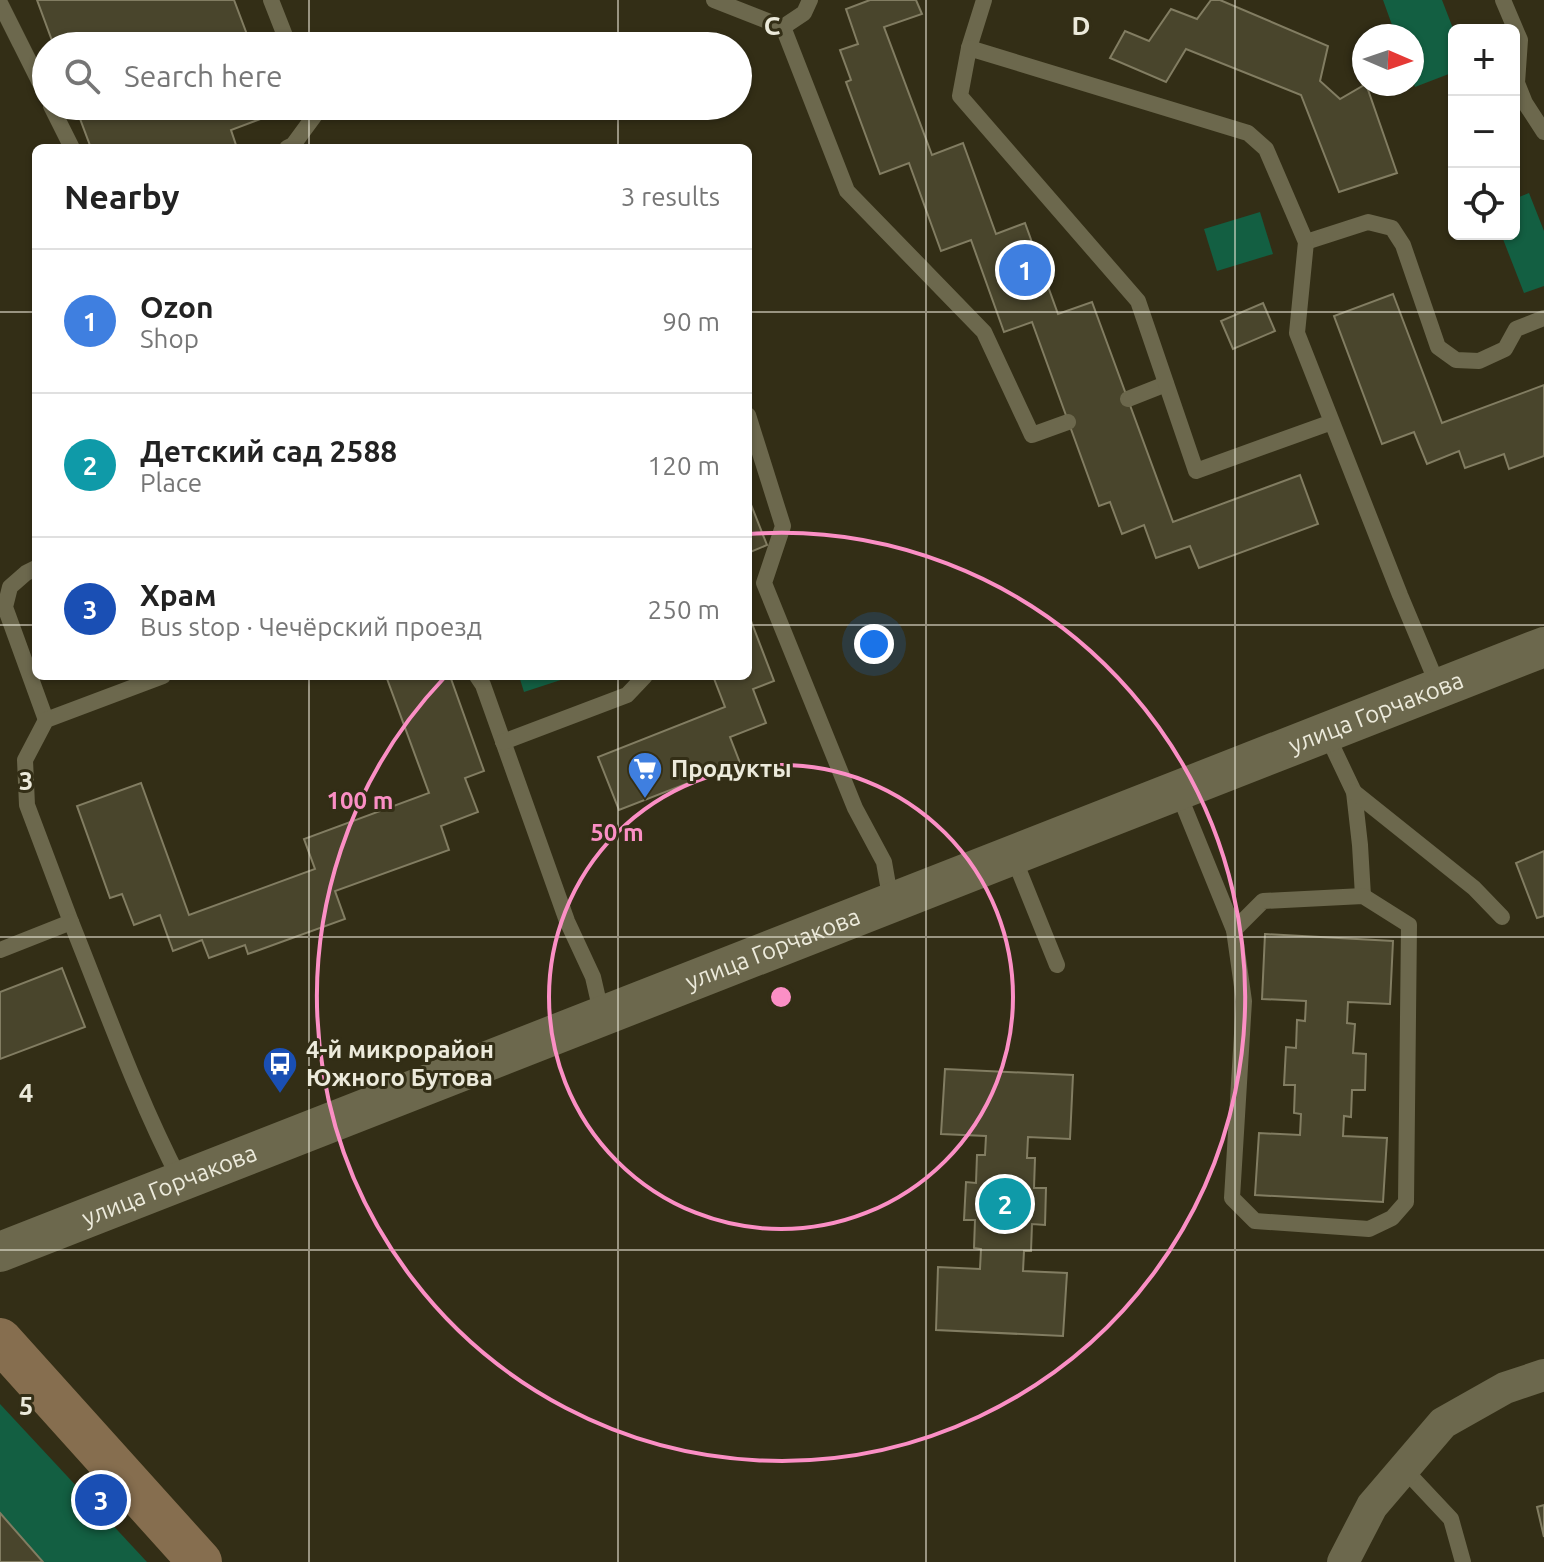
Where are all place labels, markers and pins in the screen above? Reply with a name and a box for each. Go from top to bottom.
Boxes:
pin: 1 [999,240,1051,300]
supermarket icon: Продукты [626,750,664,800]
place label: Продукты [671,755,792,782]
centre of rings [767,983,795,1011]
place label: 4-й микрорайон Южного Бутова [306,1036,494,1091]
bus stop icon: 4-й микрорайон Южного Бутова [261,1045,299,1095]
pin: 2 [979,1174,1031,1234]
pin: 3 [75,1470,127,1530]

